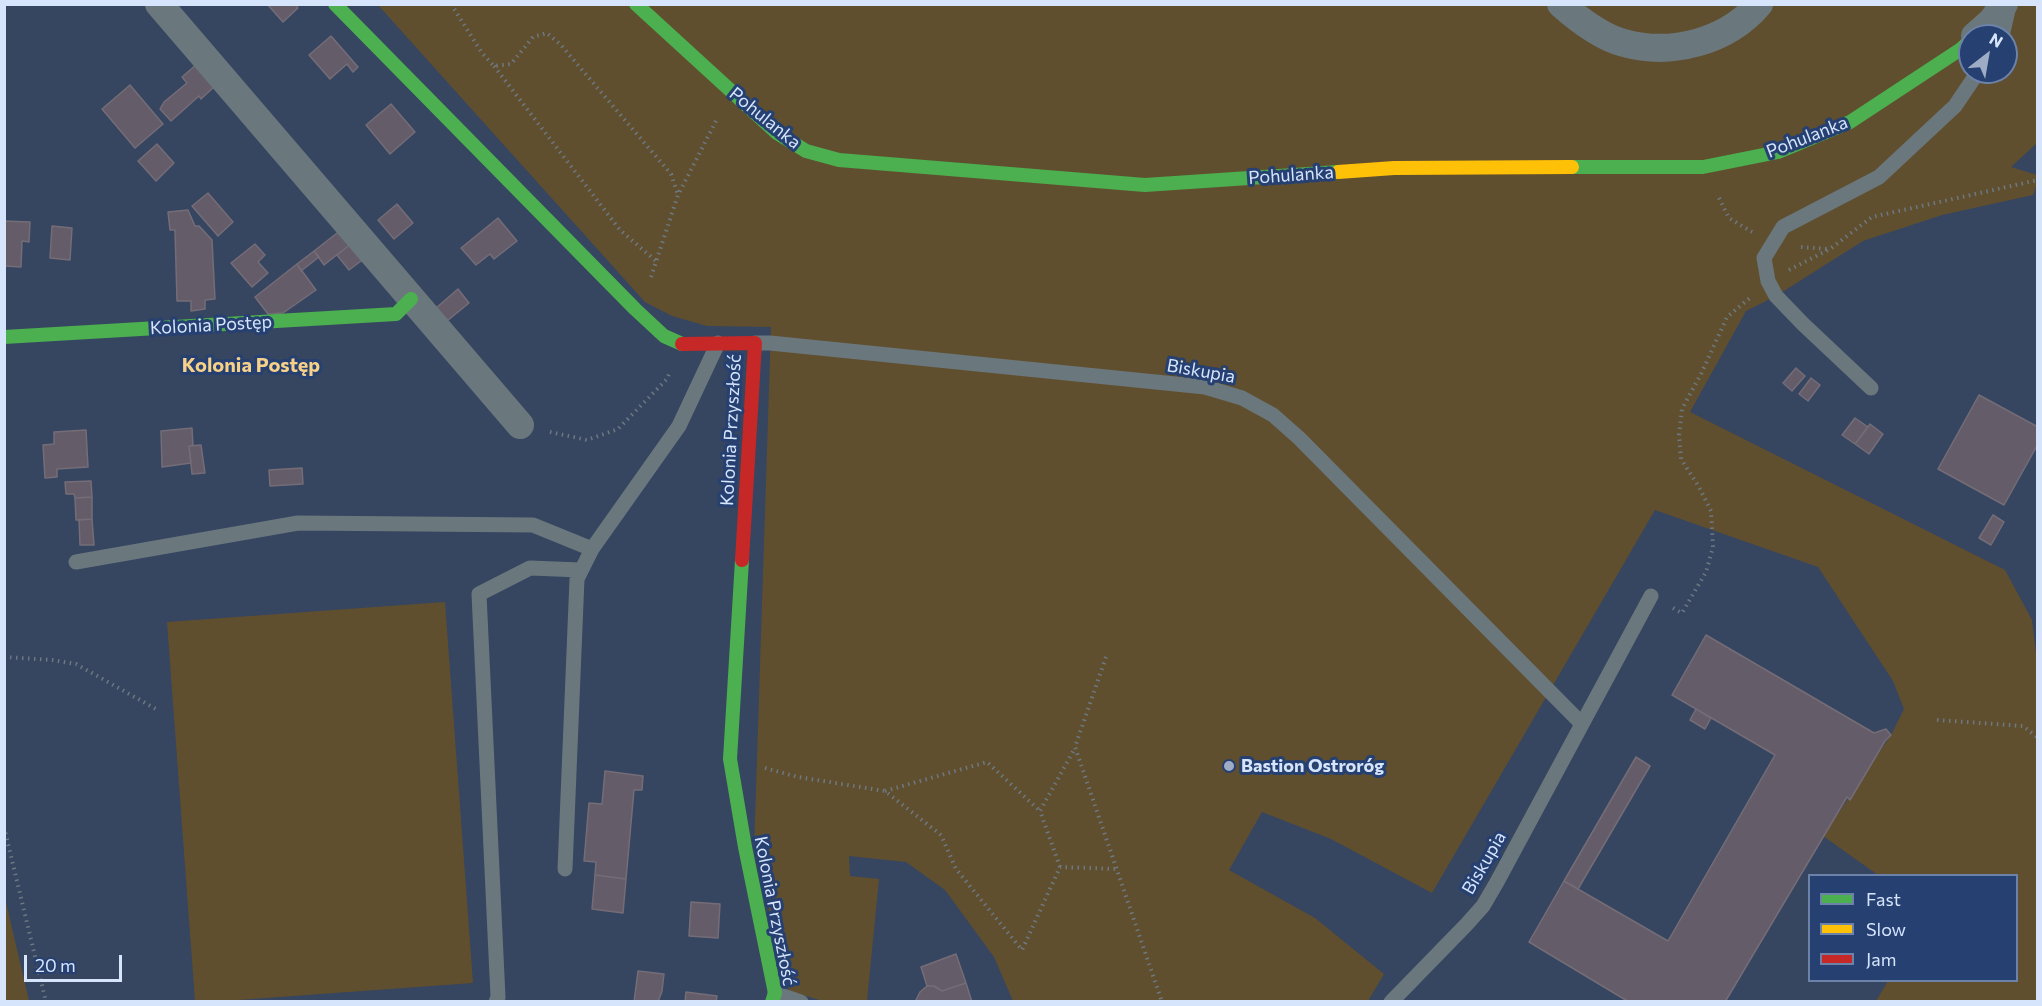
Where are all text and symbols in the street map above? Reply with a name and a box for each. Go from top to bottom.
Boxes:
north arrow [1958,24,2018,84]
text: N [1986,29,2007,51]
street label: Pohulanka [725,83,805,153]
street label: Pohulanka [1763,112,1851,162]
street label: Pohulanka [1248,161,1334,189]
street label: Kolonia Postęp [149,311,273,339]
district label: Kolonia Postęp [182,353,320,377]
street label: Kolonia Przyszłość [716,353,746,507]
street label: Biskupia [1165,354,1237,388]
place label: Bastion Ostroróg [1241,755,1384,777]
marker: Bastion Ostroróg [1222,759,1236,773]
street label: Biskupia [1457,828,1511,898]
street label: Kolonia Przyszłość [750,834,800,988]
legend [1808,874,2018,982]
text: Fast [1866,888,1901,910]
text: Slow [1866,918,1906,940]
scale bar [27,943,124,981]
text: Jam [1866,948,1896,970]
text: 20 m [35,954,76,976]

